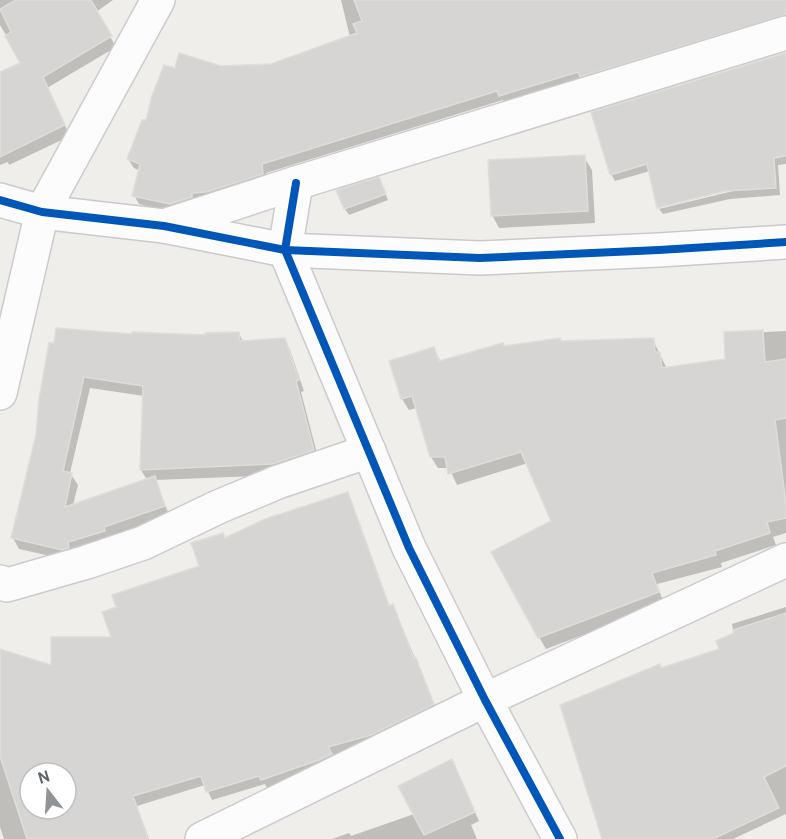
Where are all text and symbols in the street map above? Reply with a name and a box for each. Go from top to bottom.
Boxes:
north arrow [18,761,78,821]
text: N [36,766,52,788]

